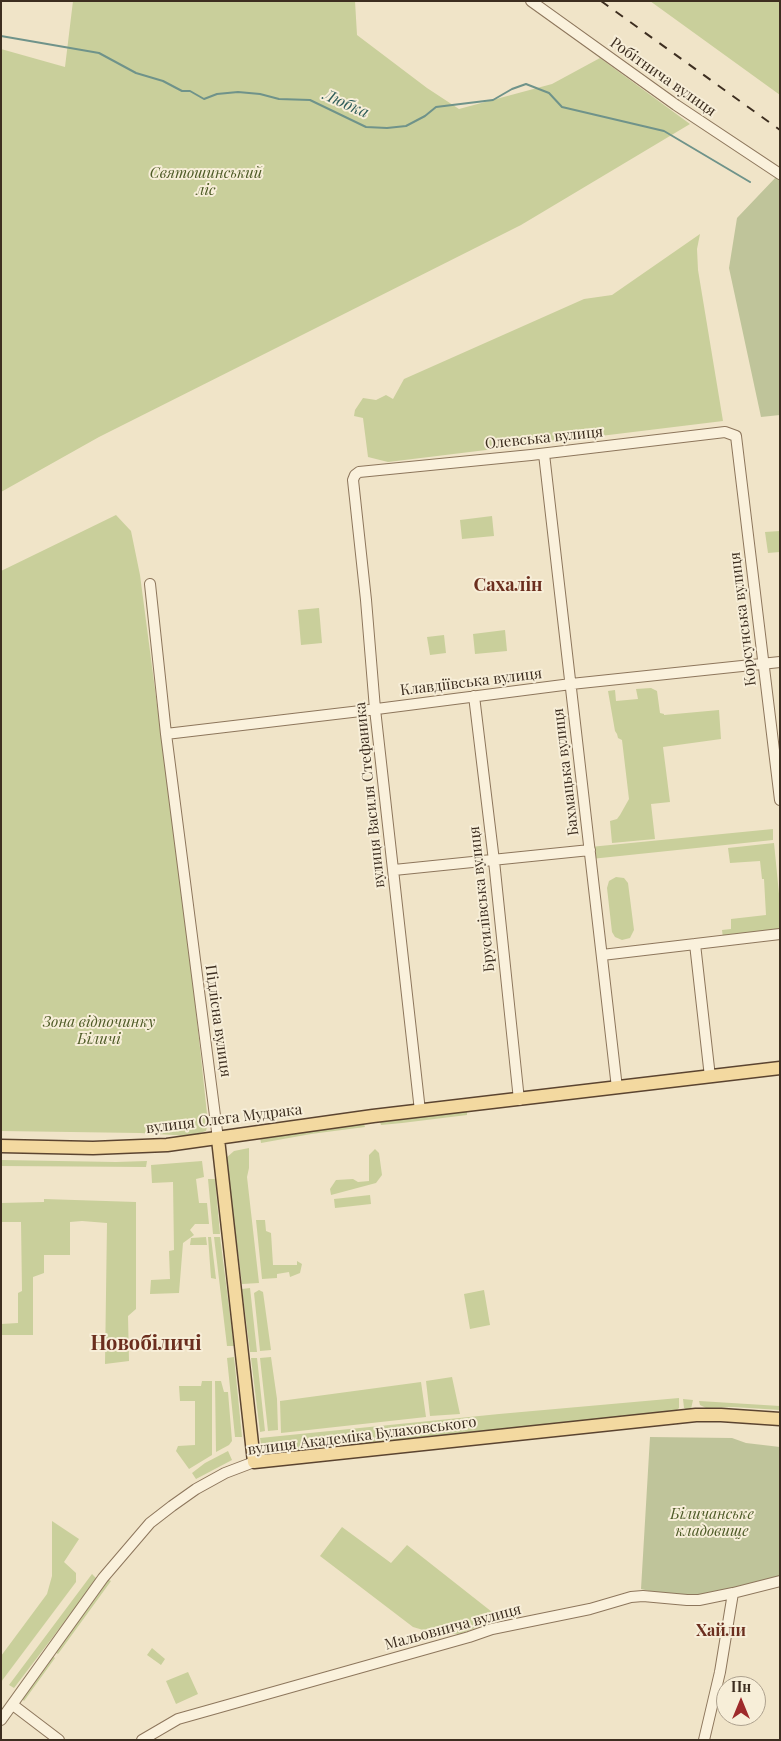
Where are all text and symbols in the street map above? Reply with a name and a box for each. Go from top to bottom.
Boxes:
street label: Робітнича вулиця [607,34,719,120]
water label: Любка [320,86,372,122]
park label: Святошинський ліс [150,164,262,199]
street label: Олевська вулиця [484,423,604,453]
street label: Корсунська вулиця [726,551,760,687]
district label: Сахалін [473,574,543,596]
street label: Клавдіївська вулиця [399,664,543,700]
street label: вулиця Василя Стефаника [351,701,389,889]
street label: Бахмацька вулиця [549,707,583,837]
street label: Брусилівська вулиця [465,825,499,973]
street label: Підлісна вулиця [201,964,235,1078]
park label: Зона відпочинку Біличі [43,1013,155,1048]
street label: вулиця Олега Мудрака [145,1100,303,1138]
district label: Новобіличі [90,1332,202,1356]
street label: вулиця Академіка Булаховського [247,1413,477,1459]
park label: Біличанське кладовище [670,1505,754,1540]
street label: Мальовнича вулиця [383,1600,523,1654]
district label: Хайли [696,1621,746,1641]
north arrow [716,1676,766,1726]
text: Пн [731,1677,751,1696]

